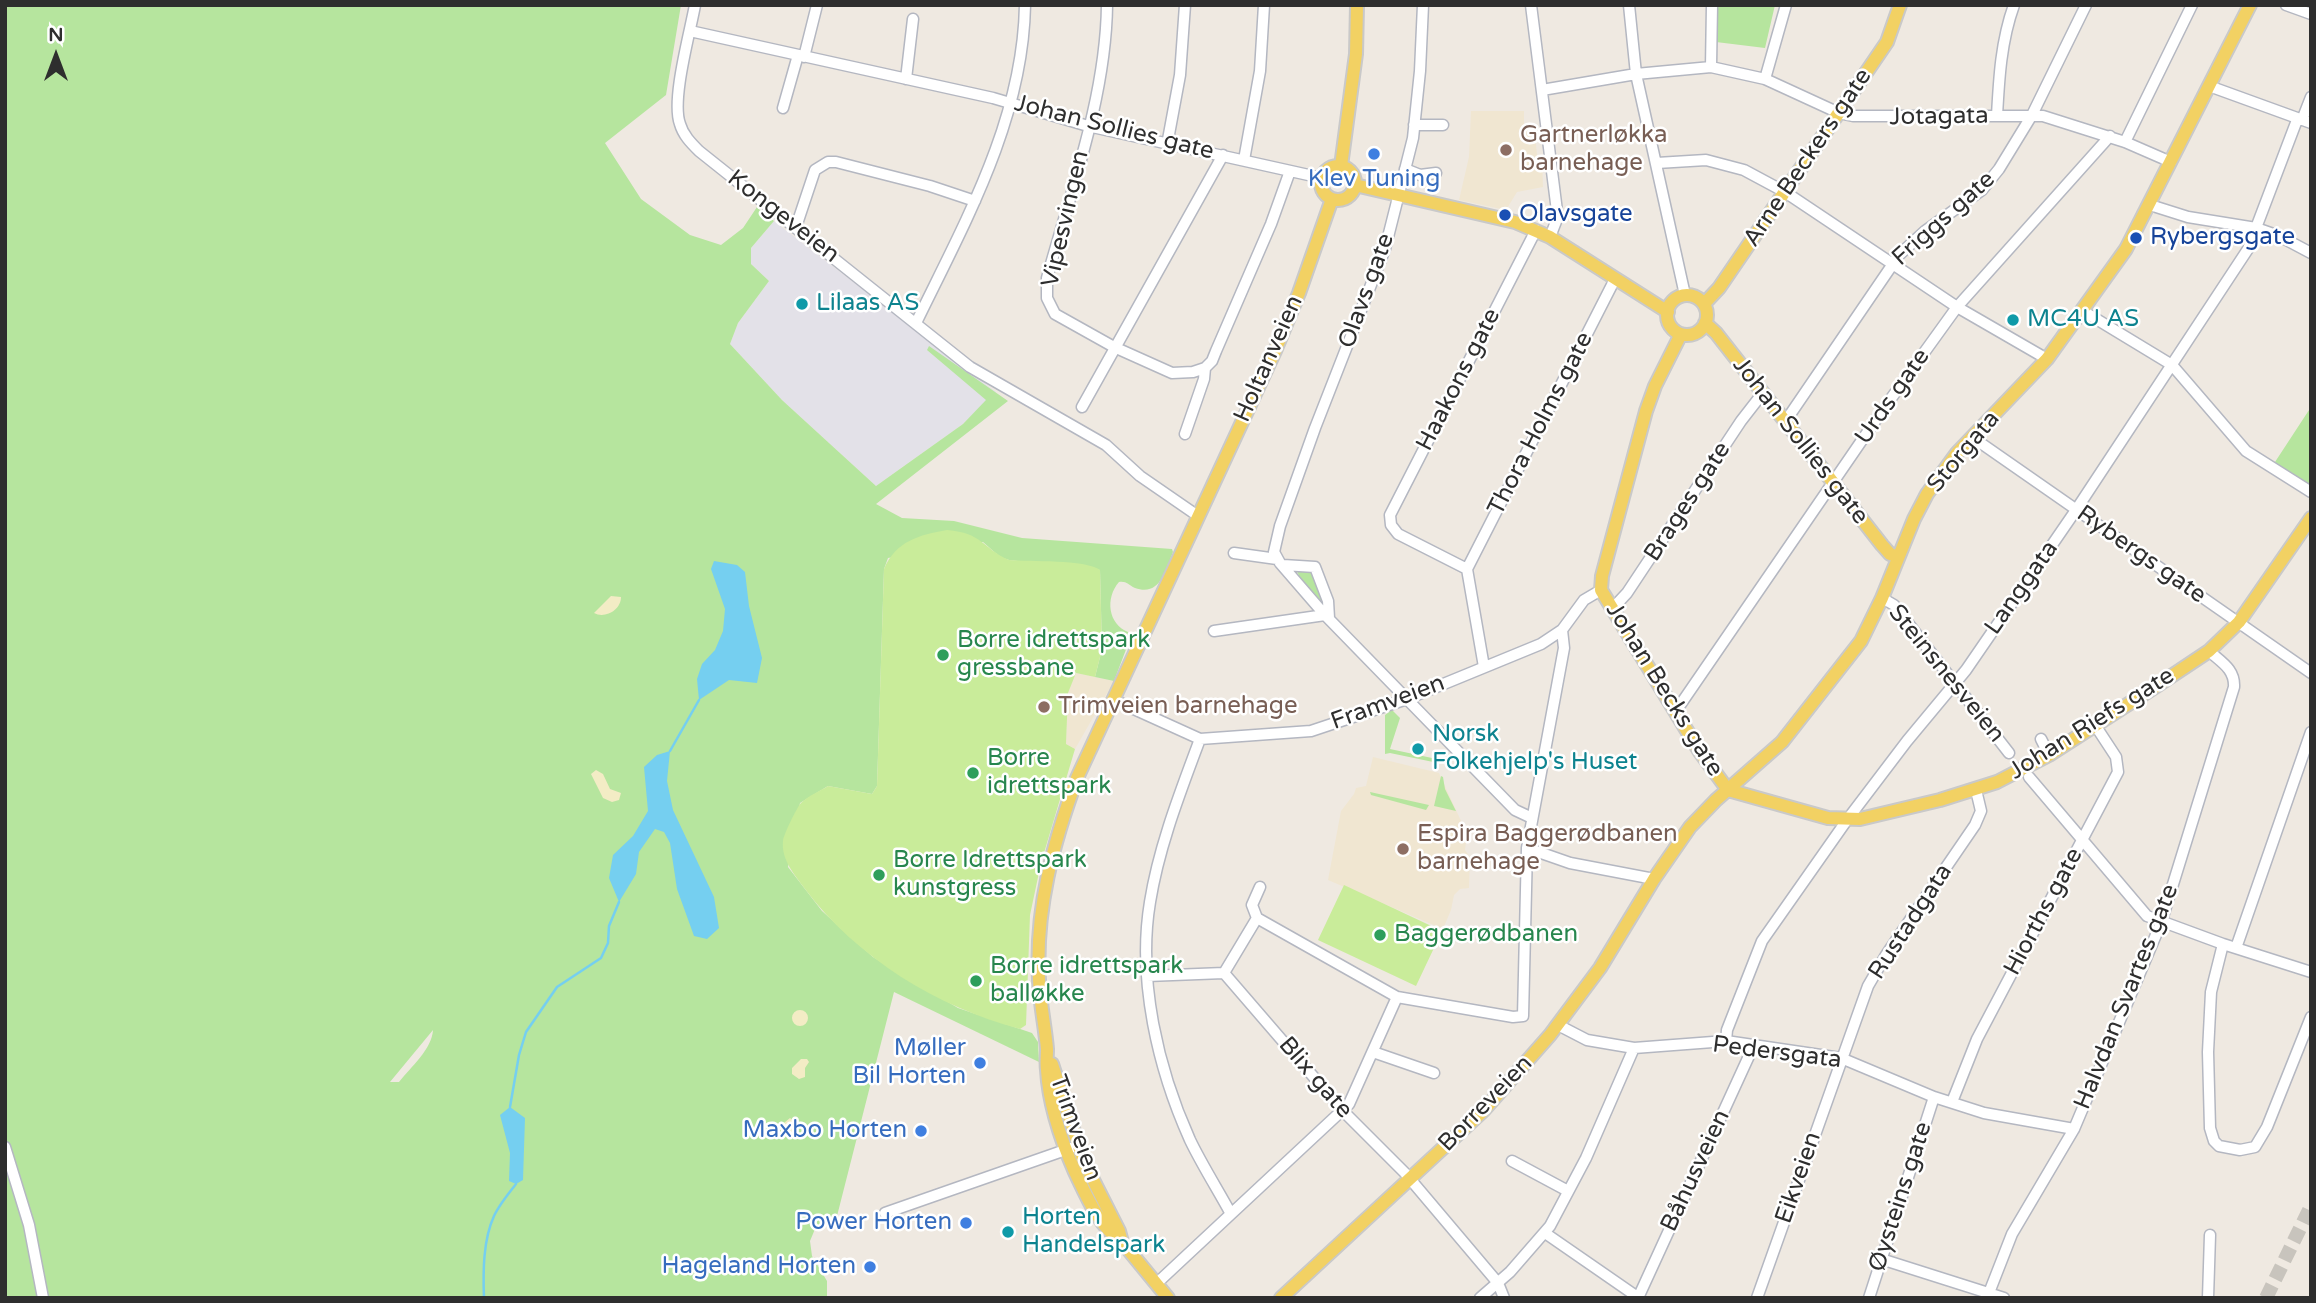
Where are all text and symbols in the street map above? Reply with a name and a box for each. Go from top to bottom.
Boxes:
north arrow [21,21,91,91]
text: N [48,24,64,46]
street label: Arne Beckers gate [1738,63,1878,253]
street label: Johan Sollies gate [1011,89,1217,167]
street label: Jotagata [1889,102,1989,132]
place label: Gartnerløkka barnehage [1520,122,1667,178]
marker: Gartnerløkka barnehage [1498,142,1514,158]
marker: Klev Tuning [1366,146,1382,162]
street label: Vipesvingen [1036,148,1096,290]
street label: Kongeveien [721,164,845,270]
street label: Friggs gate [1887,165,2001,273]
place label: Klev Tuning [1308,166,1440,194]
place label: Olavsgate [1519,201,1633,229]
marker: Olavsgate [1497,207,1513,223]
place label: Rybergsgate [2150,224,2295,252]
street label: Olavs gate [1333,230,1401,352]
marker: Rybergsgate [2128,230,2144,246]
place label: Lilaas AS [816,290,919,318]
street label: Holtanveien [1228,291,1310,427]
marker: Lilaas AS [794,296,810,312]
street label: Haakons gate [1411,304,1507,456]
place label: MC4U AS [2027,306,2139,334]
marker: MC4U AS [2005,312,2021,328]
street label: Thora Holms gate [1482,328,1600,520]
street label: Urds gate [1850,344,1936,450]
street label: Johan Sollies gate [1726,352,1874,530]
street label: Storgata [1922,405,2006,499]
street label: Brages gate [1639,437,1737,567]
street label: Rybergs gate [2071,500,2211,610]
street label: Langgata [1979,535,2065,641]
street label: Johan Becks gate [1599,598,1729,782]
street label: Steinsnesveien [1882,599,2010,749]
place label: Borre idrettspark gressbane [957,627,1150,683]
marker: Borre idrettspark gressbane [935,647,951,663]
street label: Johan Riefs gate [2004,662,2180,786]
street label: Framveien [1327,669,1449,737]
place label: Trimveien barnehage [1058,693,1298,721]
marker: Trimveien barnehage [1036,699,1052,715]
place label: Norsk Folkehjelp's Huset [1432,721,1638,777]
marker: Norsk Folkehjelp's Huset [1410,741,1426,757]
place label: Borre idrettspark [987,745,1111,801]
marker: Borre idrettspark [965,765,981,781]
place label: Espira Baggerødbanen barnehage [1417,821,1678,877]
marker: Espira Baggerødbanen barnehage [1395,841,1411,857]
street label: Hiorths gate [1998,843,2090,981]
place label: Borre Idrettspark kunstgress [893,847,1087,903]
street label: Rustadgata [1863,859,1959,985]
marker: Borre Idrettspark kunstgress [871,867,887,883]
street label: Halvdan Svartes gate [2069,880,2185,1114]
place label: Baggerødbanen [1394,921,1578,949]
marker: Baggerødbanen [1372,927,1388,943]
place label: Borre idrettspark balløkke [990,953,1183,1009]
marker: Borre idrettspark balløkke [968,973,984,989]
street label: Blix gate [1272,1031,1358,1125]
street label: Pedersgata [1711,1031,1843,1075]
place label: Møller Bil Horten [853,1035,966,1091]
street label: Borreveien [1433,1050,1539,1158]
marker: Møller Bil Horten [972,1055,988,1071]
street label: Trimveien [1043,1071,1107,1185]
street label: Båhusveien [1655,1106,1737,1236]
place label: Maxbo Horten [743,1117,907,1145]
street label: Øysteins gate [1863,1119,1939,1275]
marker: Maxbo Horten [913,1123,929,1139]
street label: Eikveien [1770,1129,1828,1227]
place label: Horten Handelspark [1022,1204,1165,1260]
place label: Power Horten [795,1209,952,1237]
marker: Power Horten [958,1215,974,1231]
marker: Horten Handelspark [1000,1224,1016,1240]
place label: Hageland Horten [661,1253,856,1281]
marker: Hageland Horten [862,1259,878,1275]

